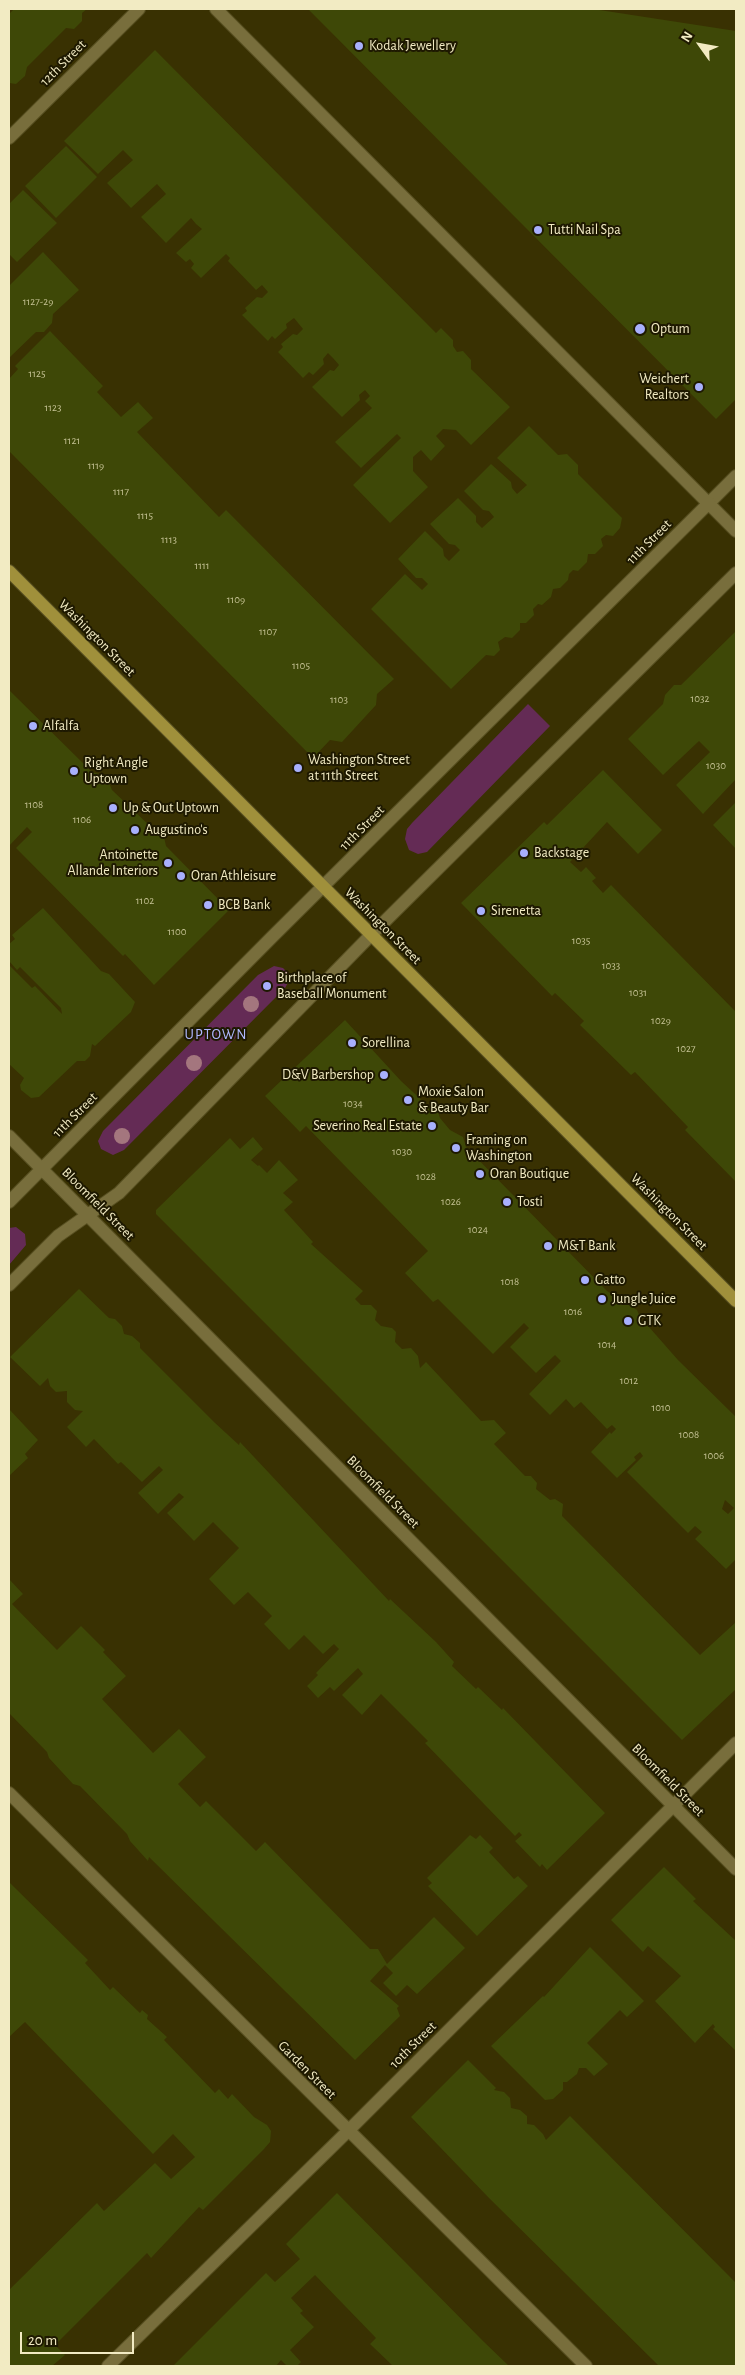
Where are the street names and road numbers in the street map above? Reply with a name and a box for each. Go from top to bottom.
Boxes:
street label: 12th Street [36,36,90,90]
street label: 11th Street [623,516,675,568]
street label: Washington Street [55,596,139,680]
street label: 11th Street [336,802,388,854]
street label: Washington Street [341,884,425,968]
street label: 11th Street [49,1089,101,1141]
street label: Bloomfield Street [58,1164,138,1244]
street label: Washington Street [627,1170,711,1254]
street label: Bloomfield Street [343,1452,423,1532]
street label: Bloomfield Street [628,1740,708,1820]
street label: 10th Street [386,2018,440,2072]
street label: Garden Street [274,2037,340,2103]

